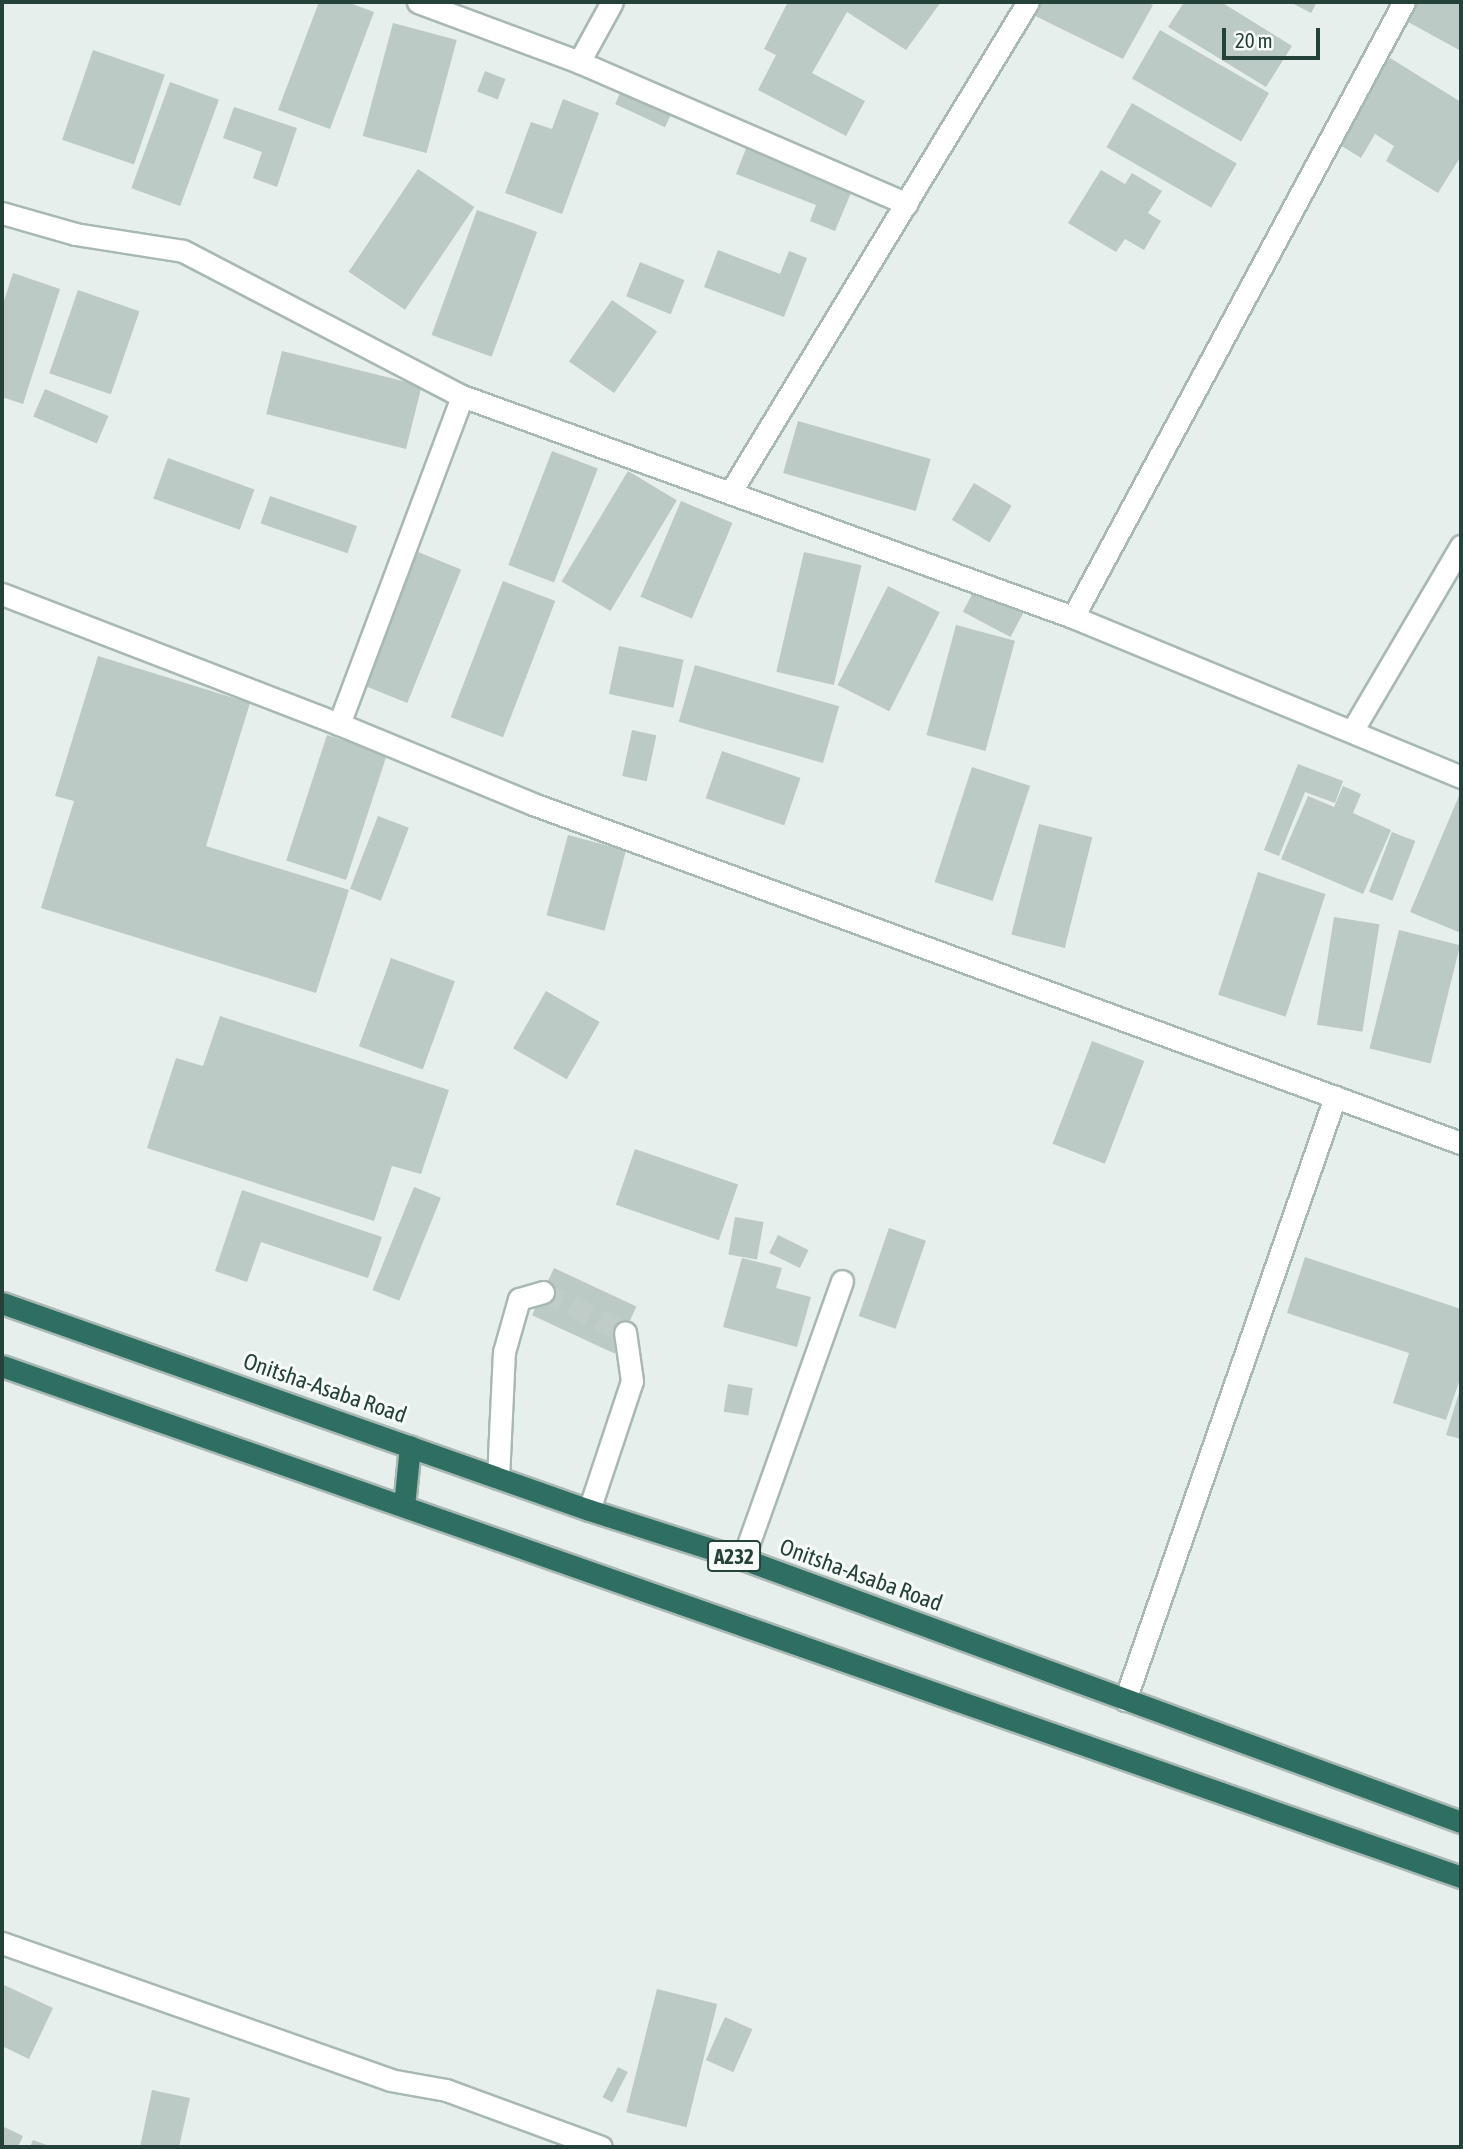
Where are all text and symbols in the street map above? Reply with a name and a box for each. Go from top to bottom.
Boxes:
scale bar [1225,14,1323,58]
text: 20 m [1235,28,1273,52]
street label: Onitsha-Asaba Road [240,1347,410,1429]
street label: Onitsha-Asaba Road [776,1533,946,1617]
road number: A232 [706,1538,762,1574]

